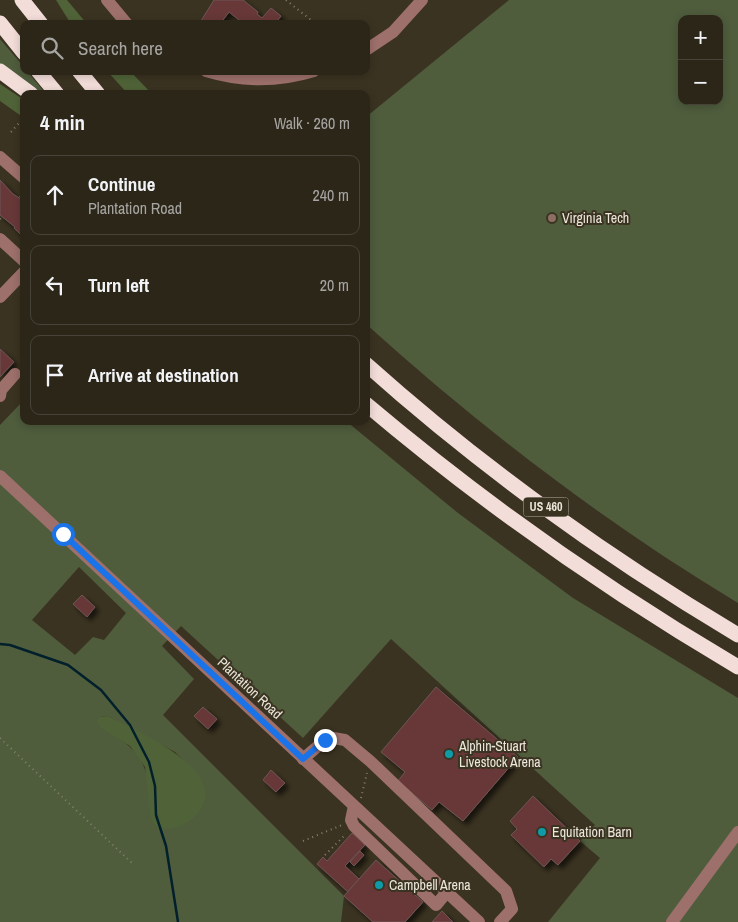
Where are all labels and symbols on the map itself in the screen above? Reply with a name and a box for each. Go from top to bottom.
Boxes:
place label: Virginia Tech [562,209,629,227]
marker: Virginia Tech [546,212,558,224]
road number: US 460 [524,498,568,516]
route start [52,523,75,546]
street label: Plantation Road [214,653,286,723]
route end [314,729,337,752]
place label: Alphin-Stuart Livestock Arena [458,737,541,771]
marker: Alphin-Stuart Livestock Arena [443,748,455,760]
place label: Equitation Barn [552,823,632,841]
marker: Equitation Barn [536,826,548,838]
place label: Campbell Arena [389,876,471,894]
marker: Campbell Arena [373,879,385,891]

